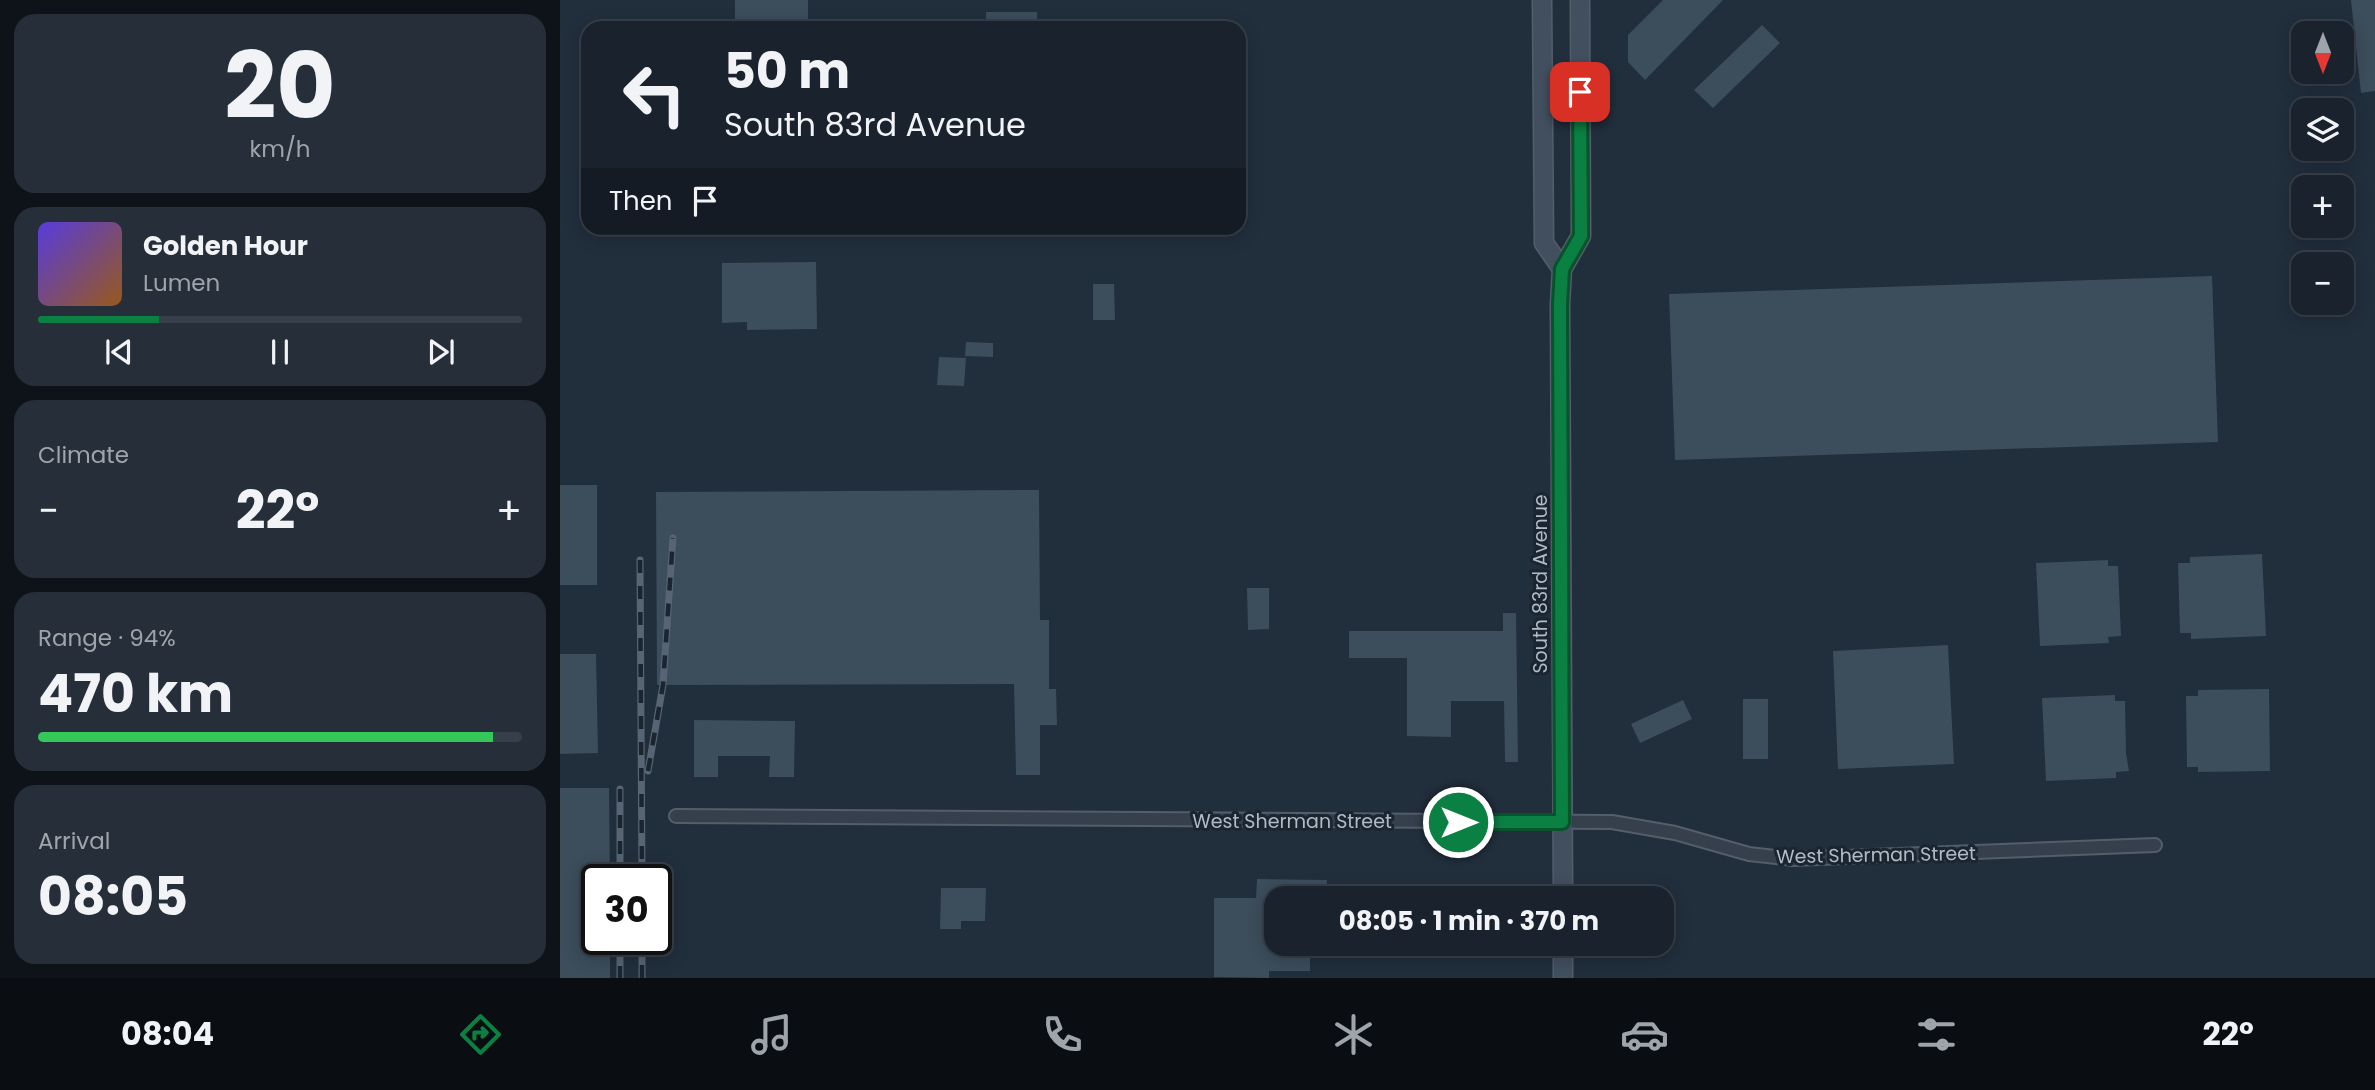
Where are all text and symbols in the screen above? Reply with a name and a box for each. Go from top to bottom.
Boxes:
north arrow [2291,21,2354,84]
map controls [2291,21,2354,315]
text: 20 [224,22,336,150]
text: 50 m [724,37,850,105]
icon: left [609,49,700,140]
pin [1550,62,1610,122]
icon: arrive [1561,73,1599,111]
button: layers [2291,98,2354,161]
text: South 83rd Avenue [724,102,1026,147]
text: km/h [249,133,311,165]
button: + [2291,175,2354,238]
icon: arrive [686,182,724,220]
text: Then [609,183,672,219]
text: Golden Hour [143,228,308,264]
button: − [2291,252,2354,315]
text: Lumen [143,267,220,299]
icon: previous [100,333,138,371]
icon: pause [261,333,299,371]
icon: next [422,333,460,371]
text: Climate [38,439,129,471]
text: 22° [236,474,319,547]
text: − [38,484,59,537]
text: + [496,484,522,537]
street label: South 83rd Avenue [1527,494,1554,674]
text: Range · 94% [38,622,176,654]
text: 470 km [38,657,233,730]
position arrow [1421,785,1495,859]
street label: West Sherman Street [1192,808,1392,835]
text: Arrival [38,825,110,857]
street label: West Sherman Street [1776,840,1976,870]
text: 08:05 [38,860,188,933]
speed limit sign: 30 [581,864,672,955]
text: 08:05 · 1 min · 370 m [1339,903,1599,939]
icon: directions [456,1010,505,1059]
icon: music [747,1010,796,1059]
icon: phone [1038,1010,1087,1059]
icon: climate [1329,1010,1378,1059]
icon: car [1620,1010,1669,1059]
icon: filters [1912,1010,1961,1059]
text: 08:04 [121,1011,214,1056]
text: 22° [2203,1011,2254,1056]

